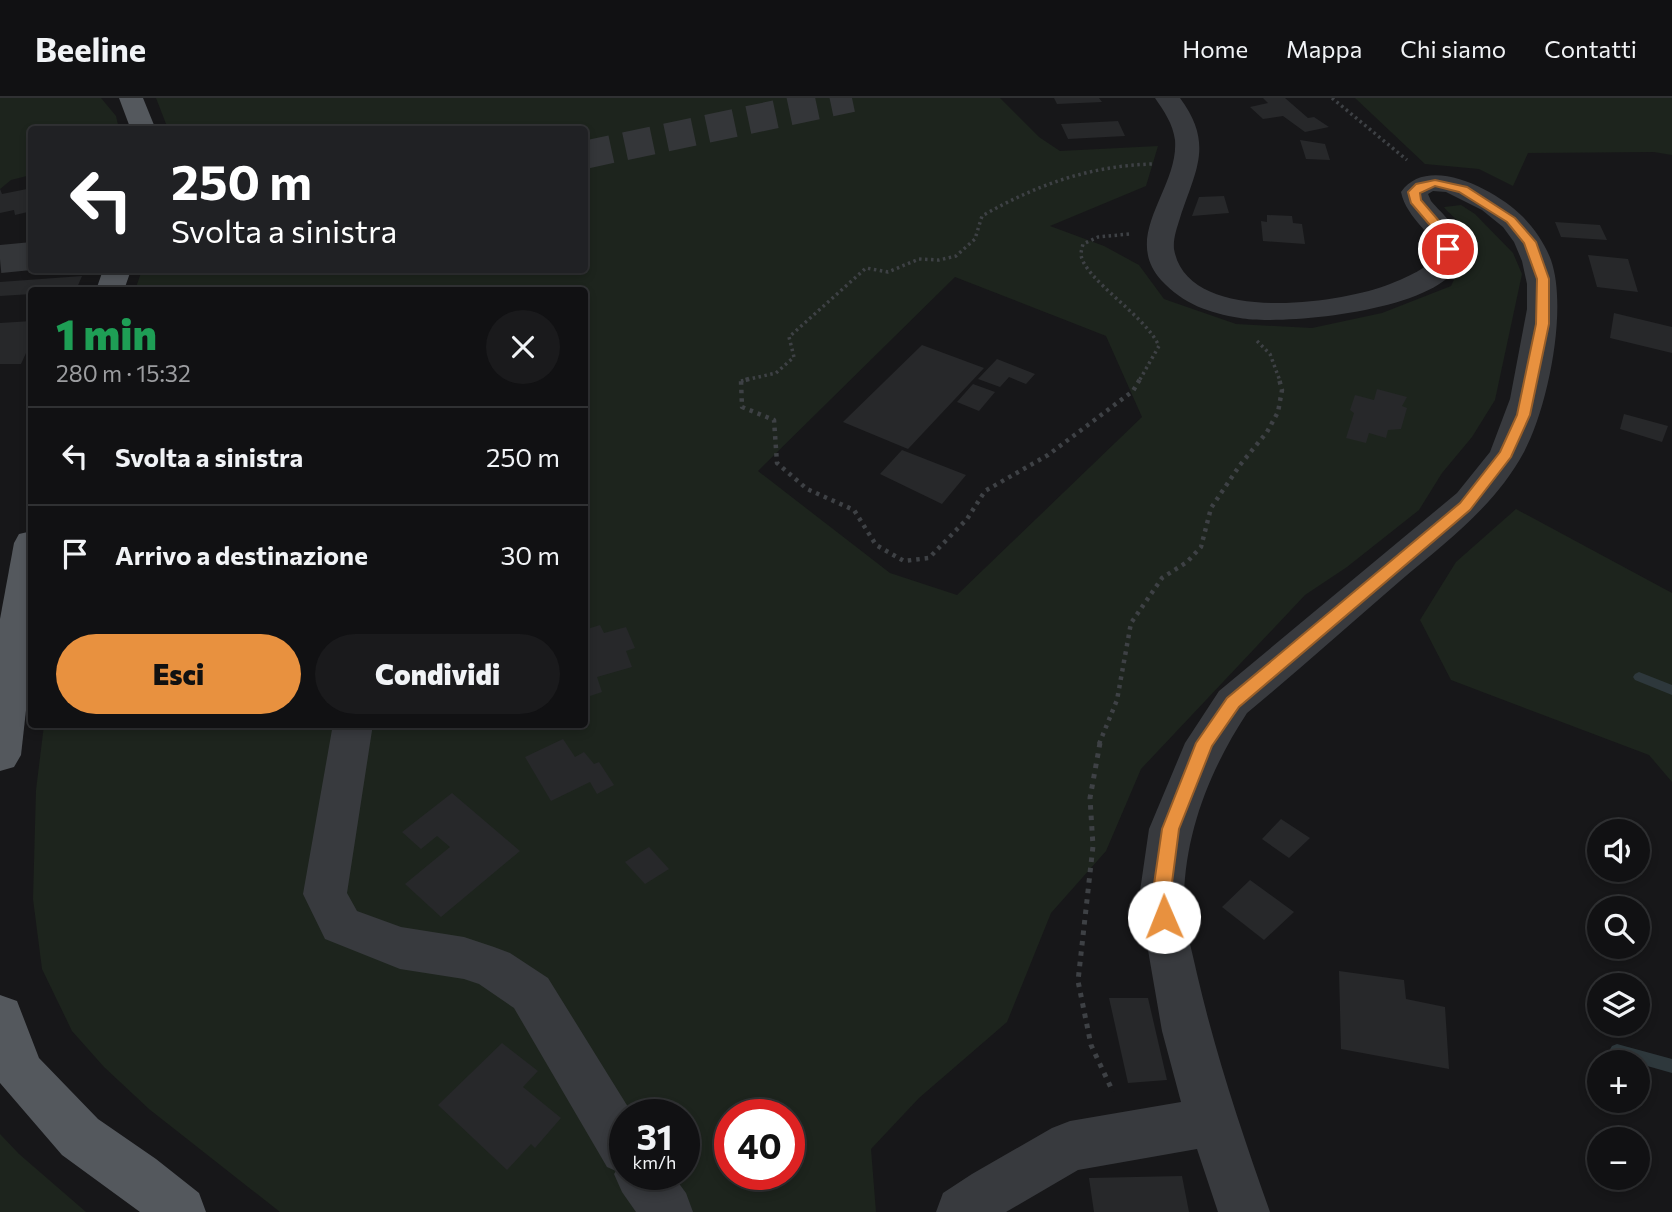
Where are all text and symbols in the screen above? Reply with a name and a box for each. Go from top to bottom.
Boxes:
text: Beeline [35,28,146,69]
text: Home [1182,34,1248,63]
text: Mappa [1286,34,1362,63]
text: Chi siamo [1400,34,1506,63]
text: Contatti [1544,34,1637,63]
text: 250 m [171,150,312,210]
icon: left [56,154,147,245]
text: Svolta a sinistra [171,210,397,250]
pin [1418,219,1478,279]
icon: arrive [1429,230,1467,268]
text: 1 min [56,307,157,359]
button: close [486,310,560,384]
text: 280 m · 15:32 [56,359,191,387]
icon: left [56,437,94,475]
text: Svolta a sinistra [115,441,303,472]
text: 250 m [486,441,560,472]
icon: arrive [56,535,94,573]
text: Arrivo a destinazione [115,539,368,570]
text: 30 m [501,539,560,570]
button: Esci [56,634,301,714]
button: Condividi [315,634,560,714]
map controls [1587,819,1650,1190]
button: sound [1587,819,1650,882]
position arrow [1127,880,1201,954]
button: search [1587,896,1650,959]
button: layers [1587,973,1650,1036]
button: + [1587,1050,1650,1113]
speed limit sign: 40 [714,1099,805,1190]
text: 31 [636,1114,673,1157]
button: − [1587,1127,1650,1190]
text: km/h [633,1151,676,1173]

